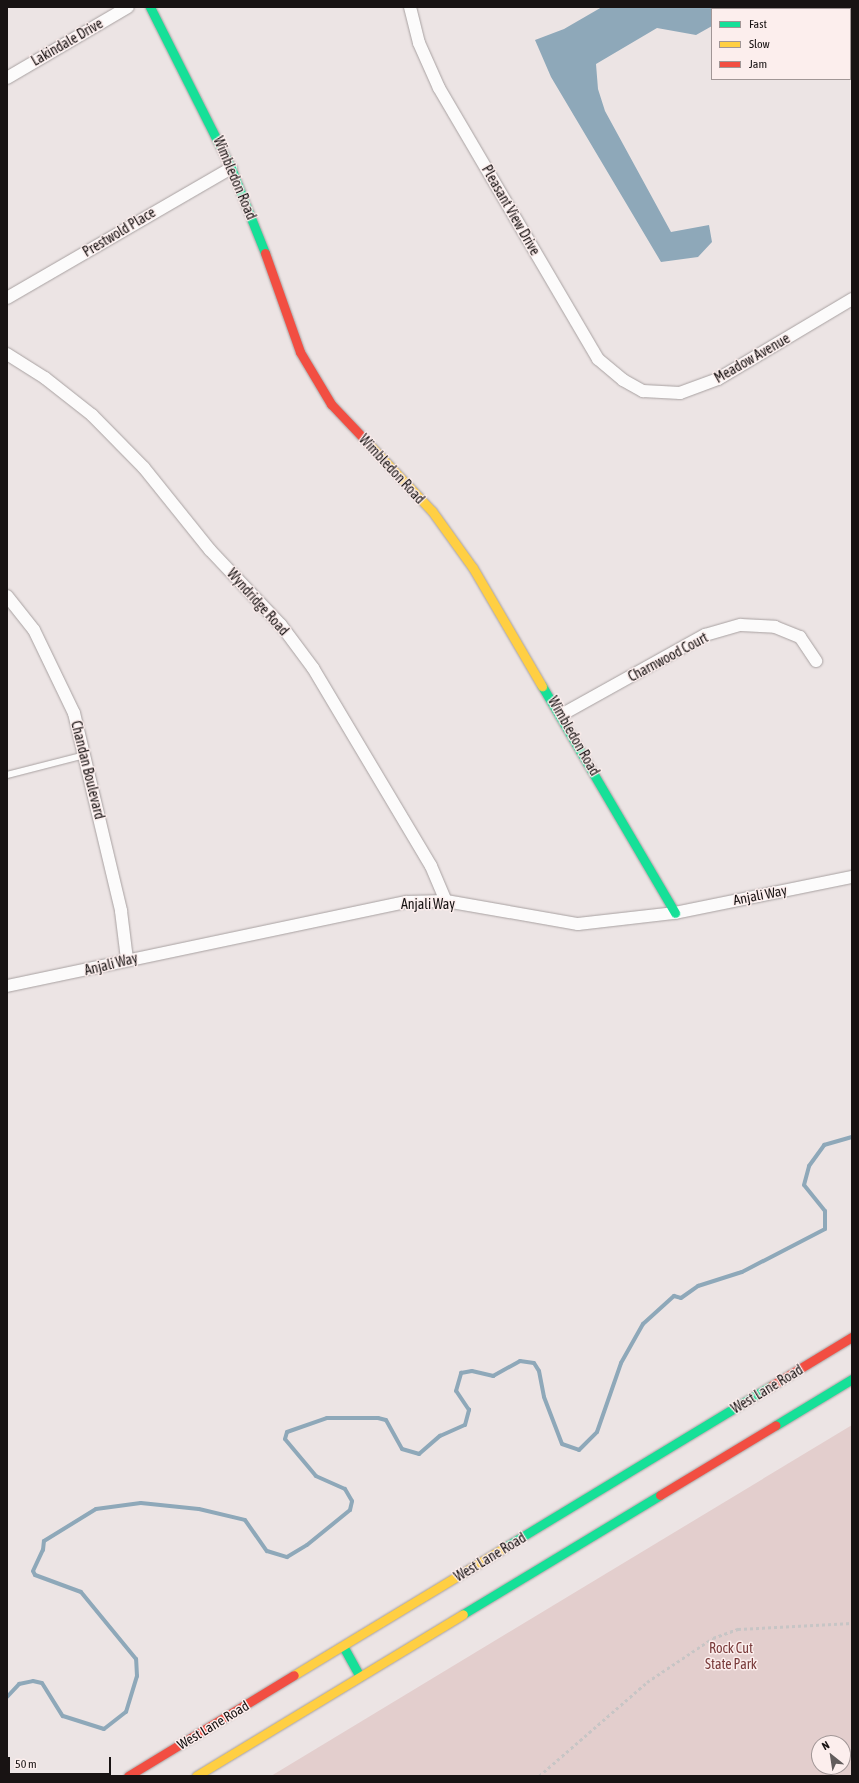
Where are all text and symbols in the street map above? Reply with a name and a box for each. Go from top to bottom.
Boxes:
legend [711,8,851,80]
street label: Lakindale Drive [28,15,106,69]
text: Fast [749,17,767,31]
text: Slow [749,37,770,51]
text: Jam [749,57,767,71]
street label: Wimbledon Road [210,134,260,222]
street label: Pleasant View Drive [478,162,544,258]
street label: Prestwold Place [80,204,158,260]
street label: Meadow Avenue [711,330,793,386]
street label: Wimbledon Road [356,431,428,507]
street label: Wyndridge Road [224,565,292,639]
street label: Charnwood Court [625,629,711,685]
street label: Wimbledon Road [545,693,603,779]
street label: Chandan Boulevard [68,719,108,821]
street label: Anjali Way [732,882,788,908]
street label: Anjali Way [401,896,455,912]
street label: Anjali Way [83,949,139,979]
street label: West Lane Road [728,1361,806,1417]
street label: West Lane Road [451,1529,529,1585]
park label: Rock Cut State Park [705,1640,757,1672]
street label: West Lane Road [174,1697,252,1753]
north arrow [811,1735,851,1775]
text: N [820,1739,831,1752]
scale bar [10,1749,113,1775]
text: 50 m [15,1757,37,1771]

